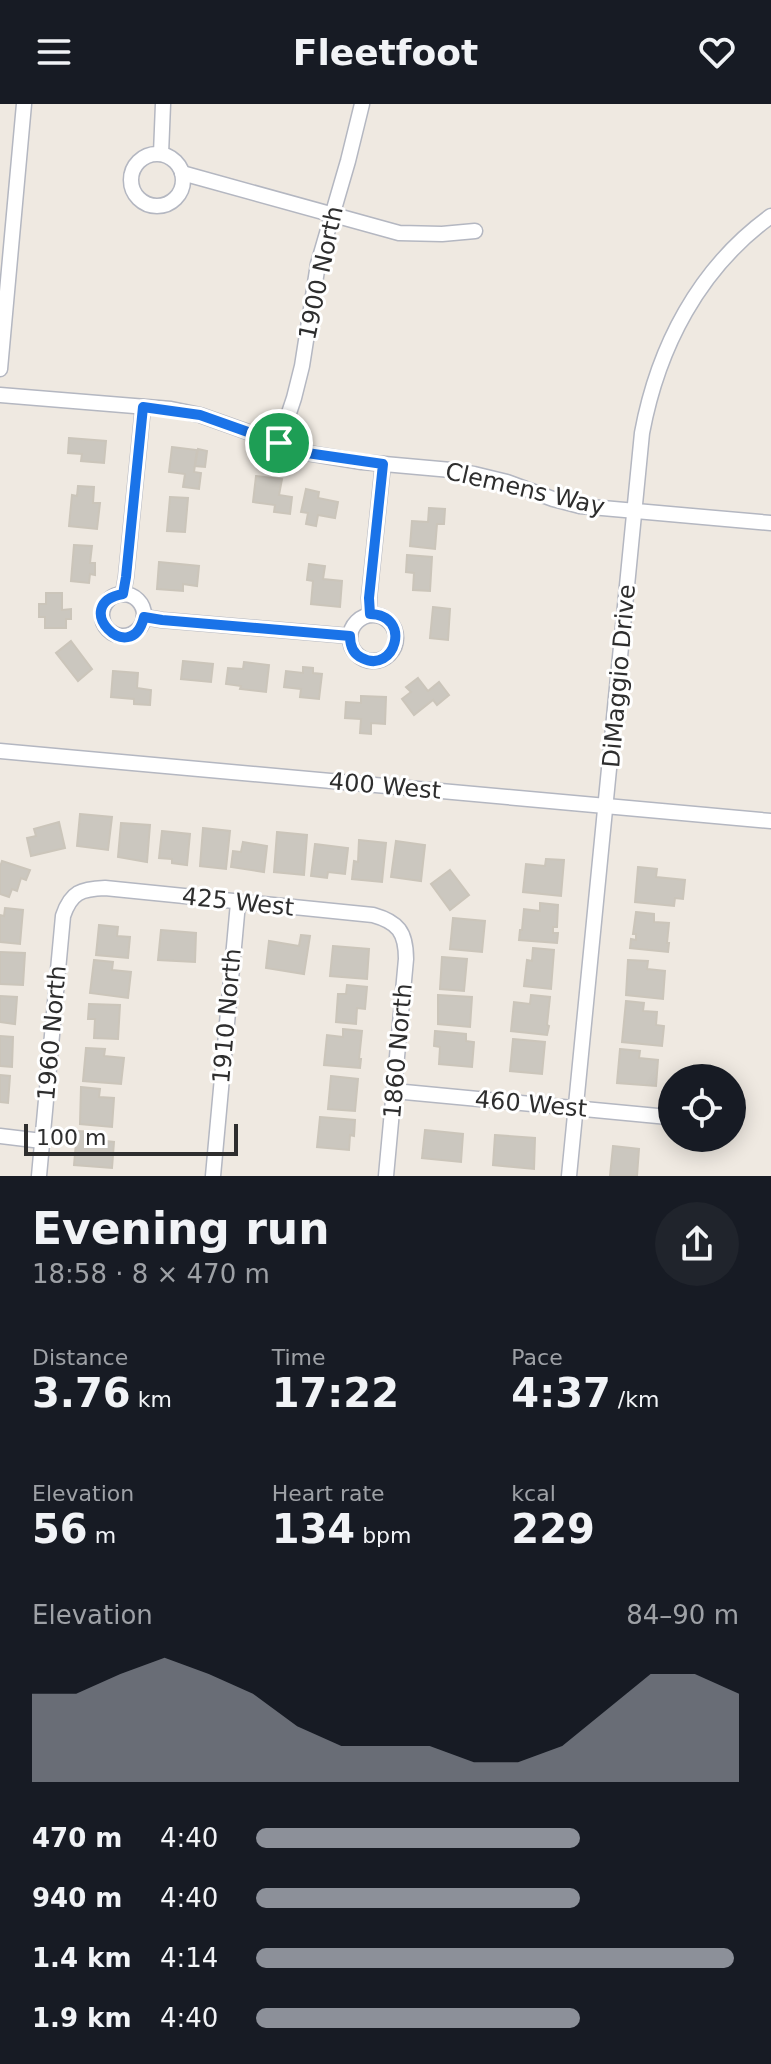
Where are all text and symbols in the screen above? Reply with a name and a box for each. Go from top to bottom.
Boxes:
icon: menu [32,30,76,74]
icon: heart [695,30,739,74]
text: Fleetfoot [293,32,478,73]
street label: 1900 North [293,204,349,342]
pin [245,409,313,477]
icon: arrive [257,421,301,465]
street label: Clemens Way [443,457,607,521]
street label: DiMaggio Drive [597,583,641,769]
street label: 400 West [328,767,442,805]
street label: 425 West [181,882,295,922]
street label: 1910 North [207,947,247,1085]
street label: 1960 North [32,964,72,1102]
street label: 1860 North [378,982,418,1120]
map controls [658,1064,746,1152]
button: locate [658,1064,746,1152]
street label: 460 West [474,1085,588,1123]
scale bar [24,1120,238,1156]
text: 100 m [36,1125,106,1150]
button: share [655,1202,739,1286]
text: Evening run [32,1203,329,1254]
text: 18:58 · 8 × 470 m [32,1259,270,1289]
text: Distance [32,1345,128,1370]
text: Time [272,1345,326,1370]
text: Pace [511,1345,563,1370]
text: 3.76 [32,1370,131,1416]
text: 17:22 [272,1370,399,1416]
text: 4:37 [511,1370,611,1416]
text: km [131,1387,172,1412]
text: /km [611,1387,659,1412]
text: Elevation [32,1481,134,1506]
text: Heart rate [272,1481,385,1506]
text: kcal [511,1481,556,1506]
text: 56 [32,1506,88,1552]
text: 134 [272,1506,355,1552]
text: 229 [511,1506,595,1552]
text: m [88,1523,116,1548]
text: bpm [355,1523,412,1548]
text: Elevation [32,1600,153,1630]
text: 84–90 m [626,1600,739,1630]
text: 470 m [32,1823,122,1853]
text: 4:40 [160,1823,218,1853]
text: 940 m [32,1883,122,1913]
text: 4:40 [160,1883,218,1913]
text: 1.4 km [32,1943,132,1973]
text: 4:14 [160,1943,218,1973]
text: 1.9 km [32,2003,132,2033]
text: 4:40 [160,2003,218,2033]

